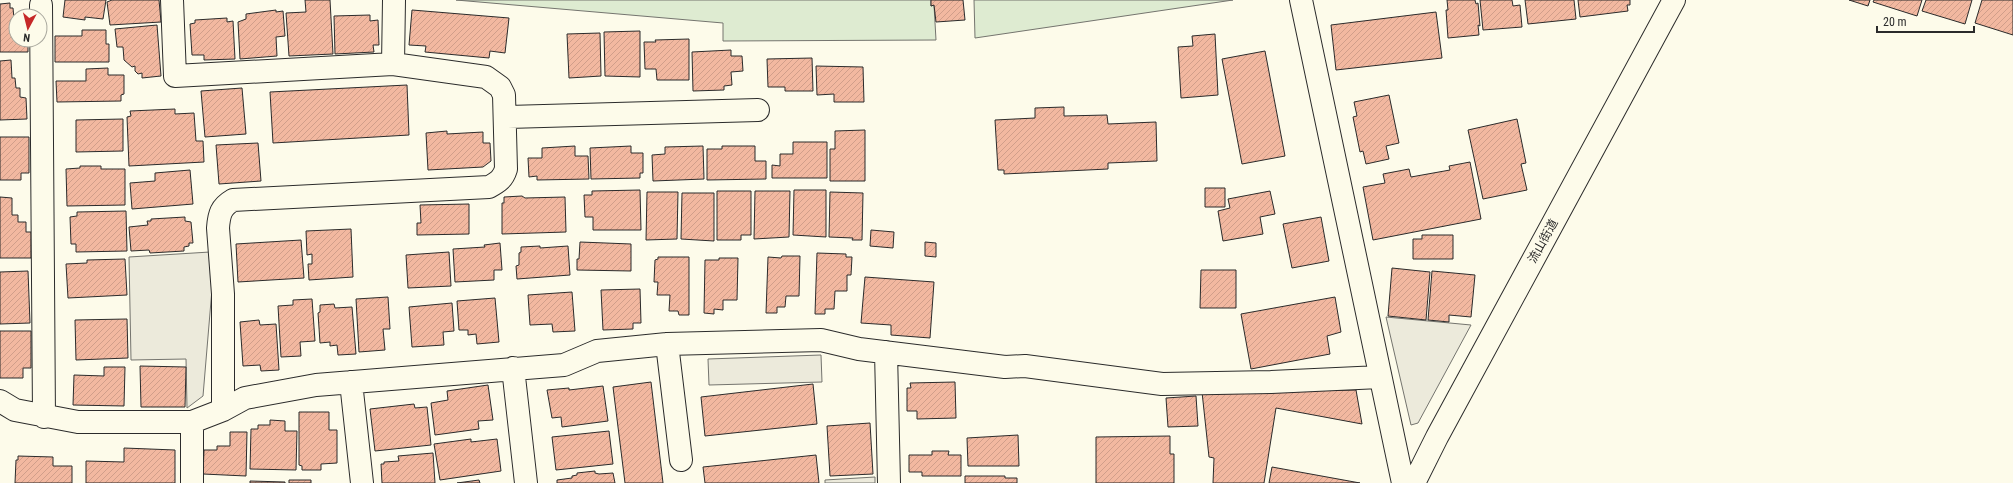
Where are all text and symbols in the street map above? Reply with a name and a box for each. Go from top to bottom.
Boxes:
north arrow [8,8,48,48]
scale bar [1877,8,1974,34]
text: 20 m [1883,15,1907,29]
text: N [22,31,31,44]
street label: 流山街道 [1525,217,1561,265]

